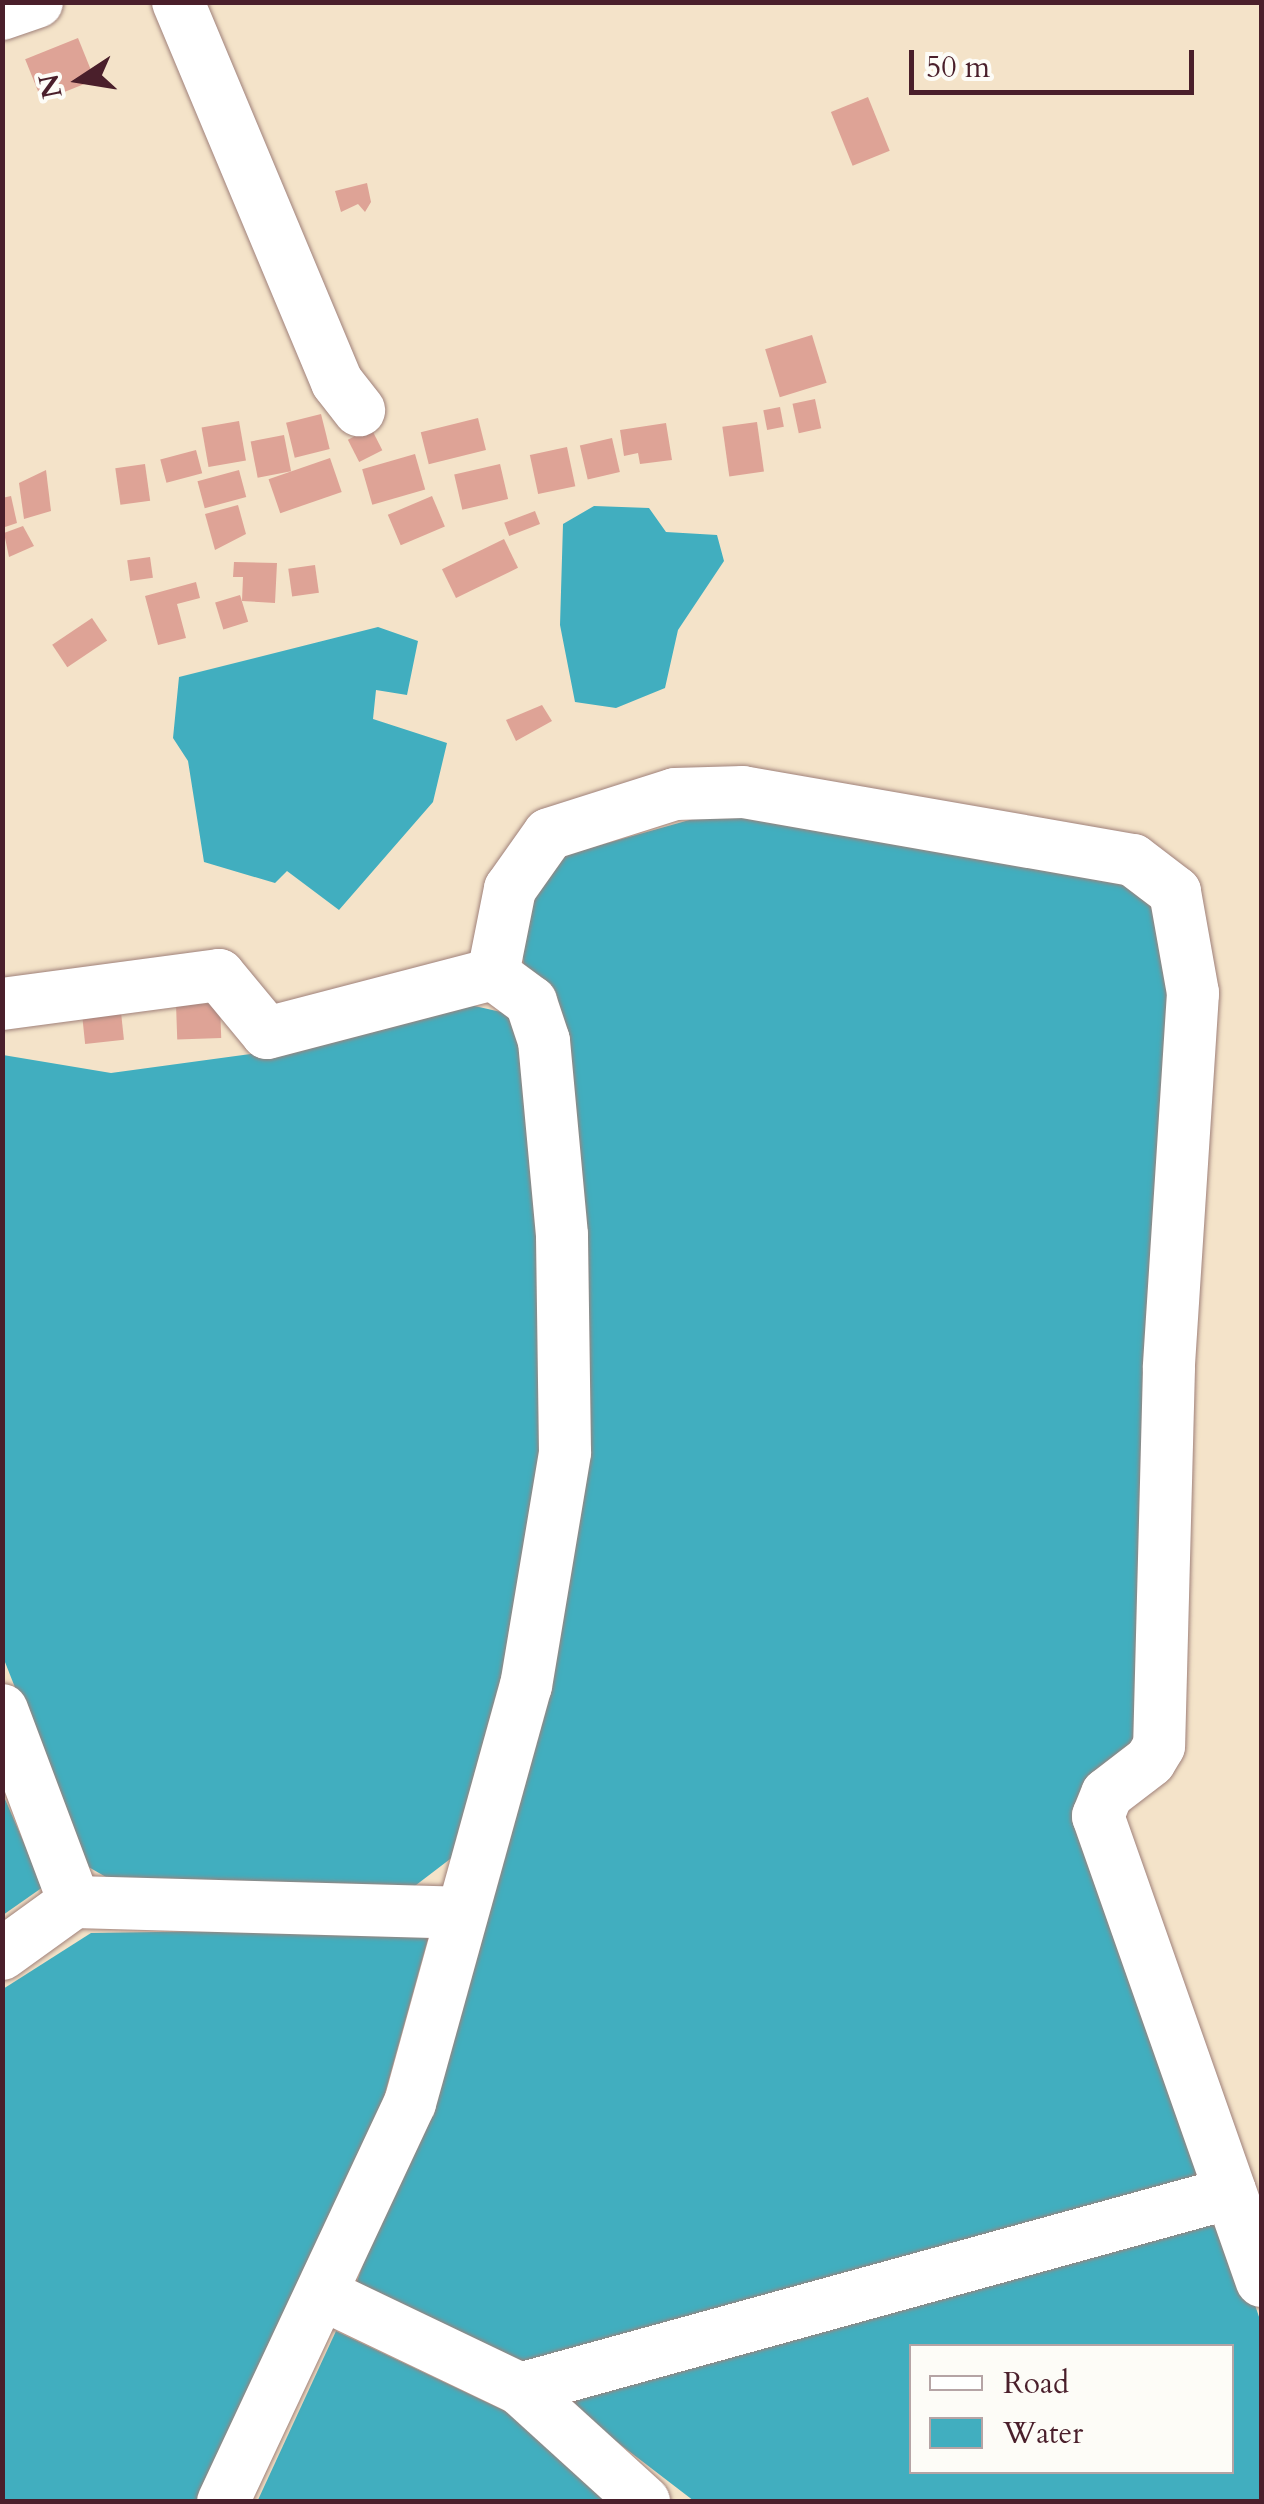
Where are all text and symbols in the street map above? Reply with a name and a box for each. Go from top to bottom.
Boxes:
north arrow [30,30,130,130]
scale bar [914,30,1199,92]
text: 50 m [926,47,990,88]
text: N [30,70,72,102]
legend [909,2344,1234,2474]
text: Road [1003,2363,1069,2404]
text: Water [1003,2413,1083,2454]

